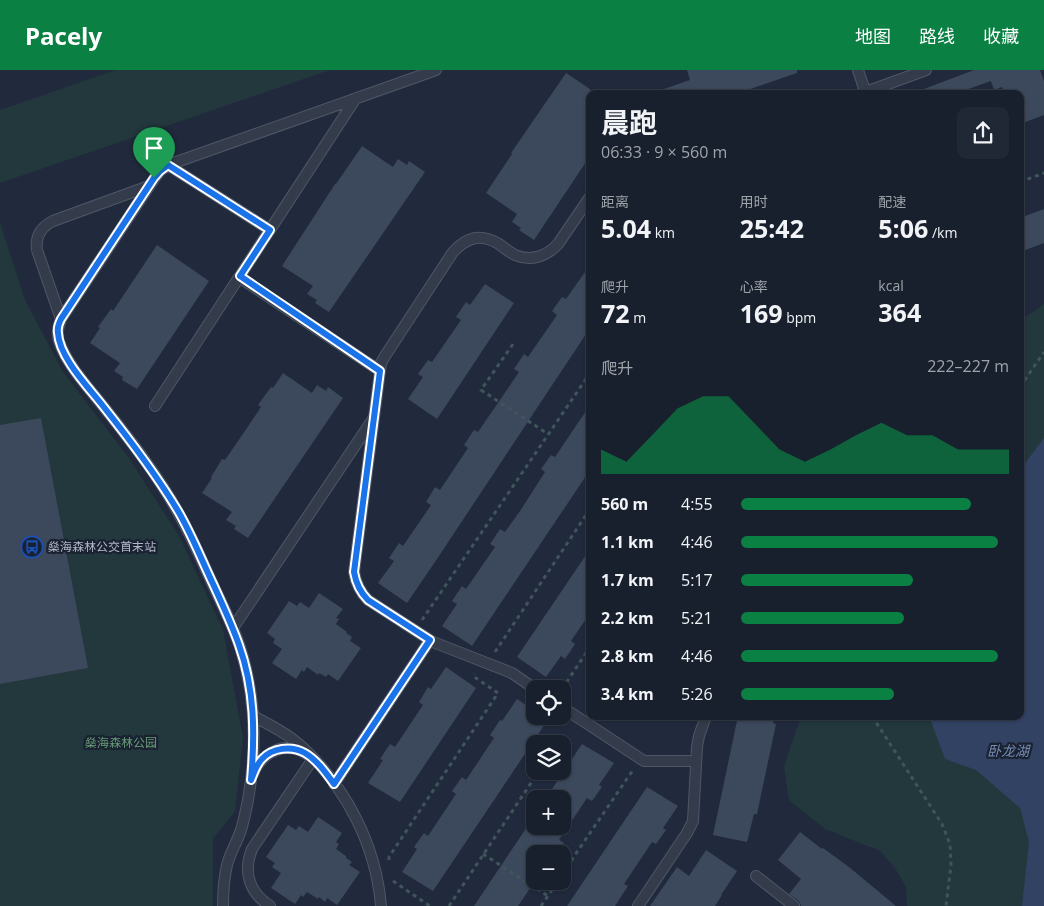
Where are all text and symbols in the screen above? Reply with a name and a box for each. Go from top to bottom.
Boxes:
text: Pacely [25,19,102,52]
text: 地图 [855,24,891,48]
text: 路线 [919,24,955,48]
text: 收藏 [983,24,1019,48]
text: 晨跑 [601,103,657,141]
button: share [957,107,1009,159]
pin [133,127,175,178]
icon: arrive [140,134,168,162]
text: 06:33 · 9 × 560 m [601,141,727,163]
text: 距离 [601,192,629,211]
text: 用时 [740,192,768,211]
text: 配速 [878,192,906,211]
text: 5.04 [601,211,651,245]
text: 25:42 [740,211,804,245]
text: 5:06 [878,211,928,245]
text: km [651,223,675,242]
text: /km [928,223,957,242]
text: kcal [878,276,904,295]
text: 爬升 [601,277,629,296]
text: 心率 [740,277,768,296]
text: 364 [878,295,921,329]
text: 72 [601,296,630,330]
text: 169 [740,296,783,330]
text: m [630,308,646,327]
text: bpm [783,308,816,327]
text: 222–227 m [927,355,1009,377]
text: 爬升 [601,357,633,379]
text: 560 m [601,493,648,515]
text: 4:55 [681,493,713,515]
text: 1.1 km [601,531,654,553]
text: 4:46 [681,531,713,553]
bus stop icon: 燊海森林公交首末站 [20,535,44,559]
place label: 燊海森林公交首末站 [48,538,156,555]
text: 1.7 km [601,569,654,591]
text: 5:17 [681,569,713,591]
text: 2.2 km [601,607,654,629]
text: 5:21 [681,607,713,629]
text: 2.8 km [601,645,654,667]
text: 4:46 [681,645,713,667]
map controls [526,680,571,890]
button: locate [526,680,571,725]
text: 3.4 km [601,683,654,705]
text: 5:26 [681,683,713,705]
park label: 燊海森林公园 [85,734,157,751]
button: layers [526,735,571,780]
water label: 卧龙湖 [987,741,1031,760]
button: + [526,790,571,835]
button: − [526,845,571,890]

